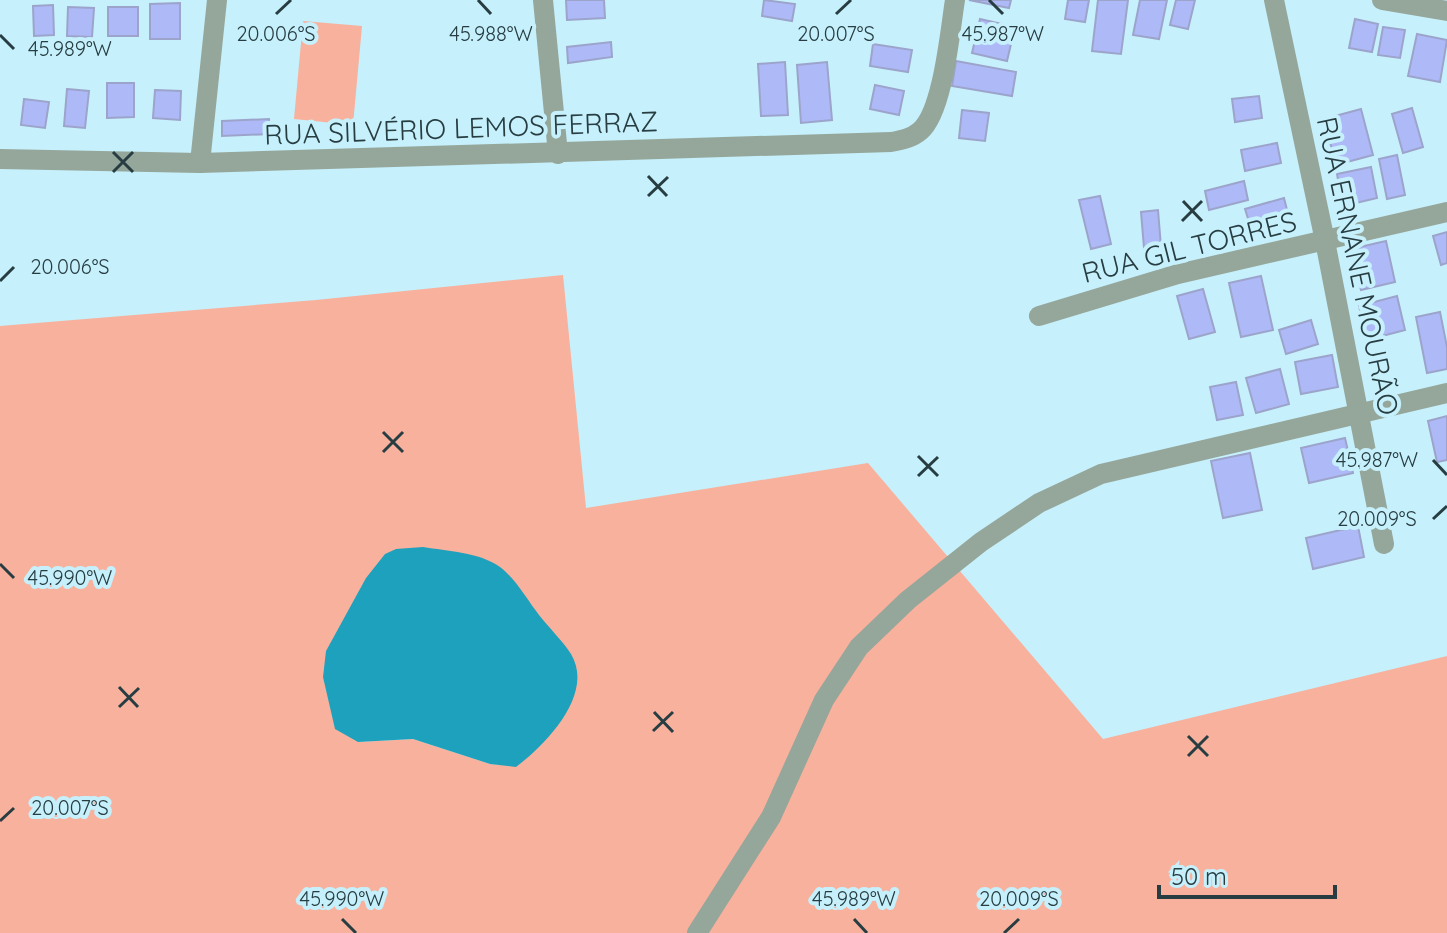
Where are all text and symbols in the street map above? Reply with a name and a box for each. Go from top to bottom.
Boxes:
text: 20.006°S [236,21,316,46]
text: 45.988°W [449,21,533,46]
text: 20.007°S [797,21,875,46]
text: 45.987°W [962,21,1044,46]
text: 45.989°W [28,36,112,61]
street label: RUA SILVÉRIO LEMOS FERRAZ [264,103,658,152]
street label: RUA ERNANE MOURÃO [1310,114,1407,418]
street label: RUA GIL TORRES [1078,203,1300,290]
text: 20.006°S [30,254,110,279]
text: 45.987°W [1336,447,1418,472]
text: 20.009°S [1337,506,1417,531]
text: 45.990°W [28,565,112,590]
text: 20.007°S [31,795,109,820]
scale bar [1159,849,1335,899]
text: 50 m [1171,861,1227,891]
text: 45.990°W [300,886,384,911]
text: 45.989°W [812,886,896,911]
text: 20.009°S [979,886,1059,911]

